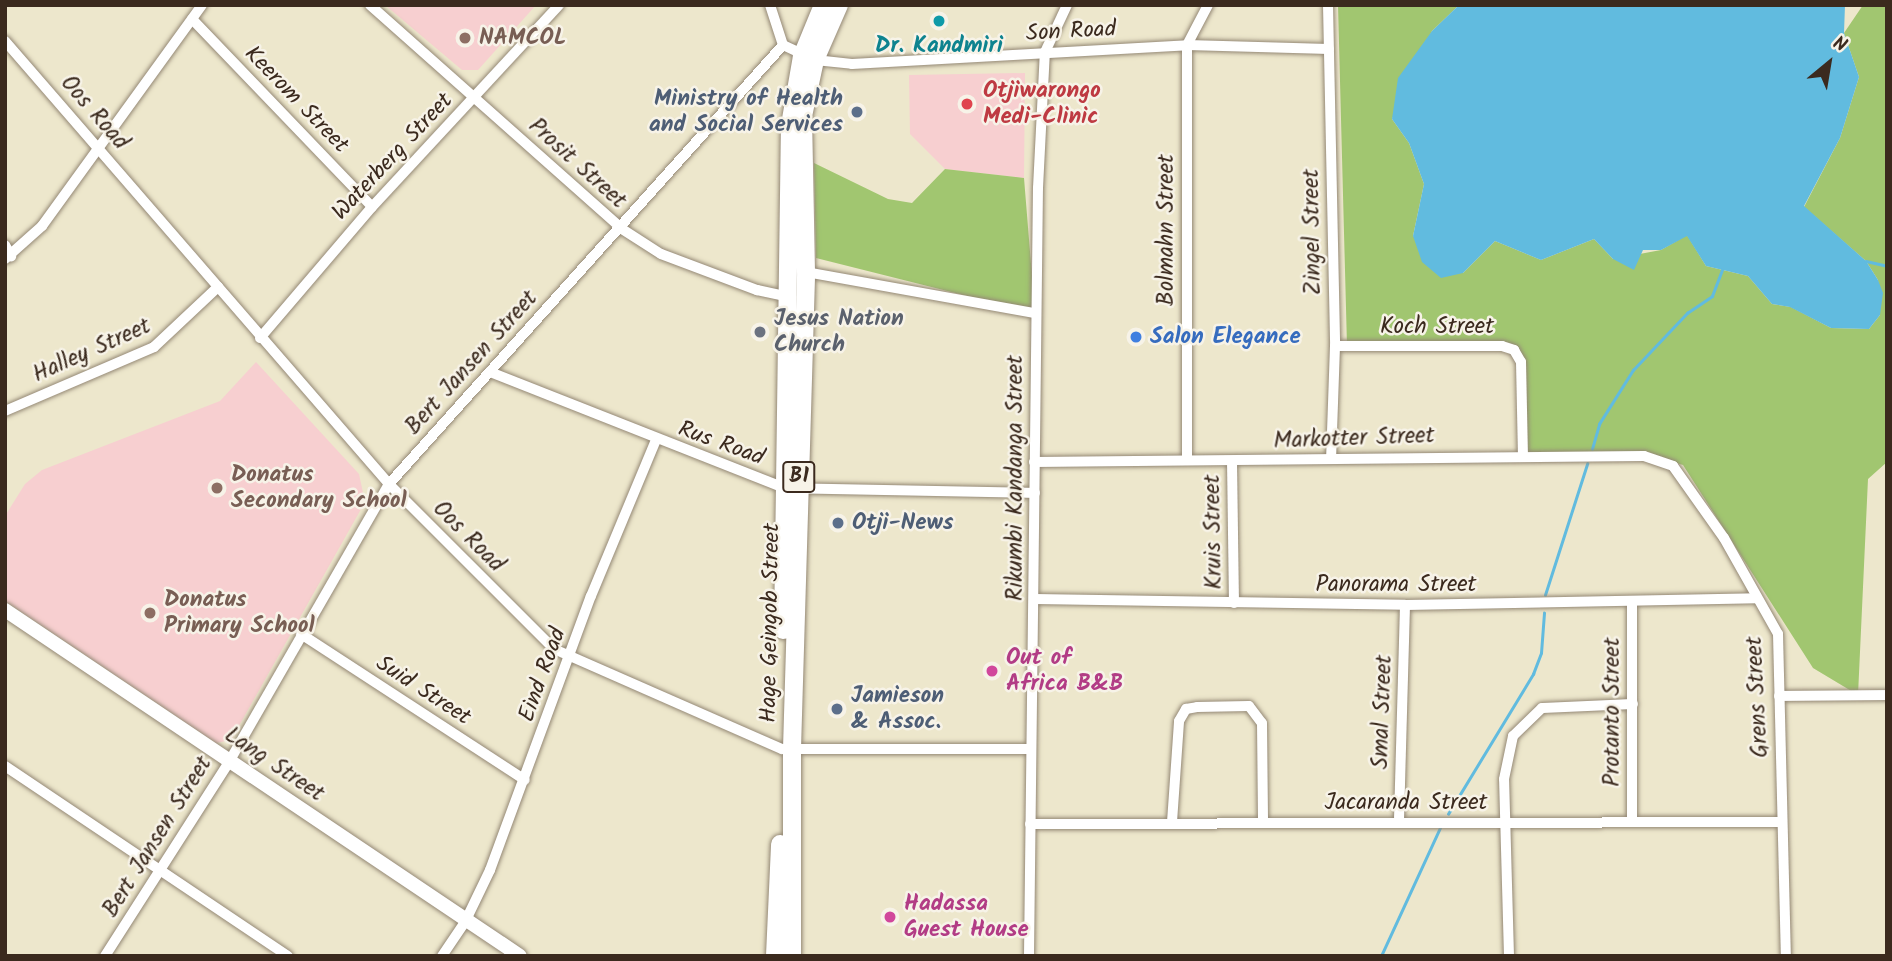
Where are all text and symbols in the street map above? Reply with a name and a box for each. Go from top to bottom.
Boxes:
marker: Dr. Kandmiri [931,13,947,29]
street label: Son Road [1025,16,1117,48]
place label: NAMCOL [479,24,566,52]
north arrow [1794,28,1864,98]
text: N [1827,29,1852,61]
marker: NAMCOL [457,30,473,46]
place label: Dr. Kandmiri [875,32,1003,60]
street label: Keerom Street [238,41,354,159]
street label: Oos Road [54,70,134,156]
place label: Otjiwarongo Medi-Clinic [983,77,1101,131]
place label: Ministry of Health and Social Services [649,85,843,139]
street label: Waterberg Street [327,88,459,226]
marker: Otjiwarongo Medi-Clinic [957,94,977,114]
marker: Ministry of Health and Social Services [849,104,865,120]
street label: Prosit Street [522,113,632,215]
street label: Bolmahn Street [1153,154,1181,306]
street label: Zingel Street [1298,169,1328,295]
street label: Bert Jansen Street [400,285,544,441]
place label: Jesus Nation Church [774,305,904,359]
street label: Halley Street [29,313,155,389]
street label: Koch Street [1380,313,1494,341]
place label: Salon Elegance [1150,323,1301,351]
marker: Jesus Nation Church [752,324,768,340]
marker: Salon Elegance [1128,329,1144,345]
street label: Rikumbi Kandanga Street [1002,355,1030,601]
street label: Rus Road [674,416,768,472]
street label: Markotter Street [1273,422,1435,456]
road number: B1 [782,460,816,494]
place label: Donatus Secondary School [231,461,407,515]
street label: Kruis Street [1199,474,1229,590]
marker: Donatus Secondary School [209,480,225,496]
street label: Oos Road [427,496,509,578]
place label: Otji-News [852,509,954,537]
marker: Otji-News [830,515,846,531]
street label: Hage Geingob Street [755,523,787,723]
street label: Panorama Street [1316,571,1476,599]
place label: Donatus Primary School [164,586,315,640]
marker: Donatus Primary School [142,605,158,621]
street label: Eind Road [513,624,573,726]
street label: Grens Street [1741,636,1775,758]
street label: Protanto Street [1599,637,1627,787]
place label: Out of Africa B&B [1006,644,1123,698]
street label: Suid Street [370,650,476,732]
street label: Smal Street [1367,654,1399,770]
marker: Out of Africa B&B [984,663,1000,679]
place label: Jamieson & Assoc. [851,682,944,736]
marker: Jamieson & Assoc. [829,701,845,717]
street label: Lang Street [219,722,329,808]
street label: Bert Jansen Street [97,751,219,923]
street label: Jacaranda Street [1324,789,1488,817]
place label: Hadassa Guest House [904,890,1029,944]
marker: Hadassa Guest House [882,909,898,925]

